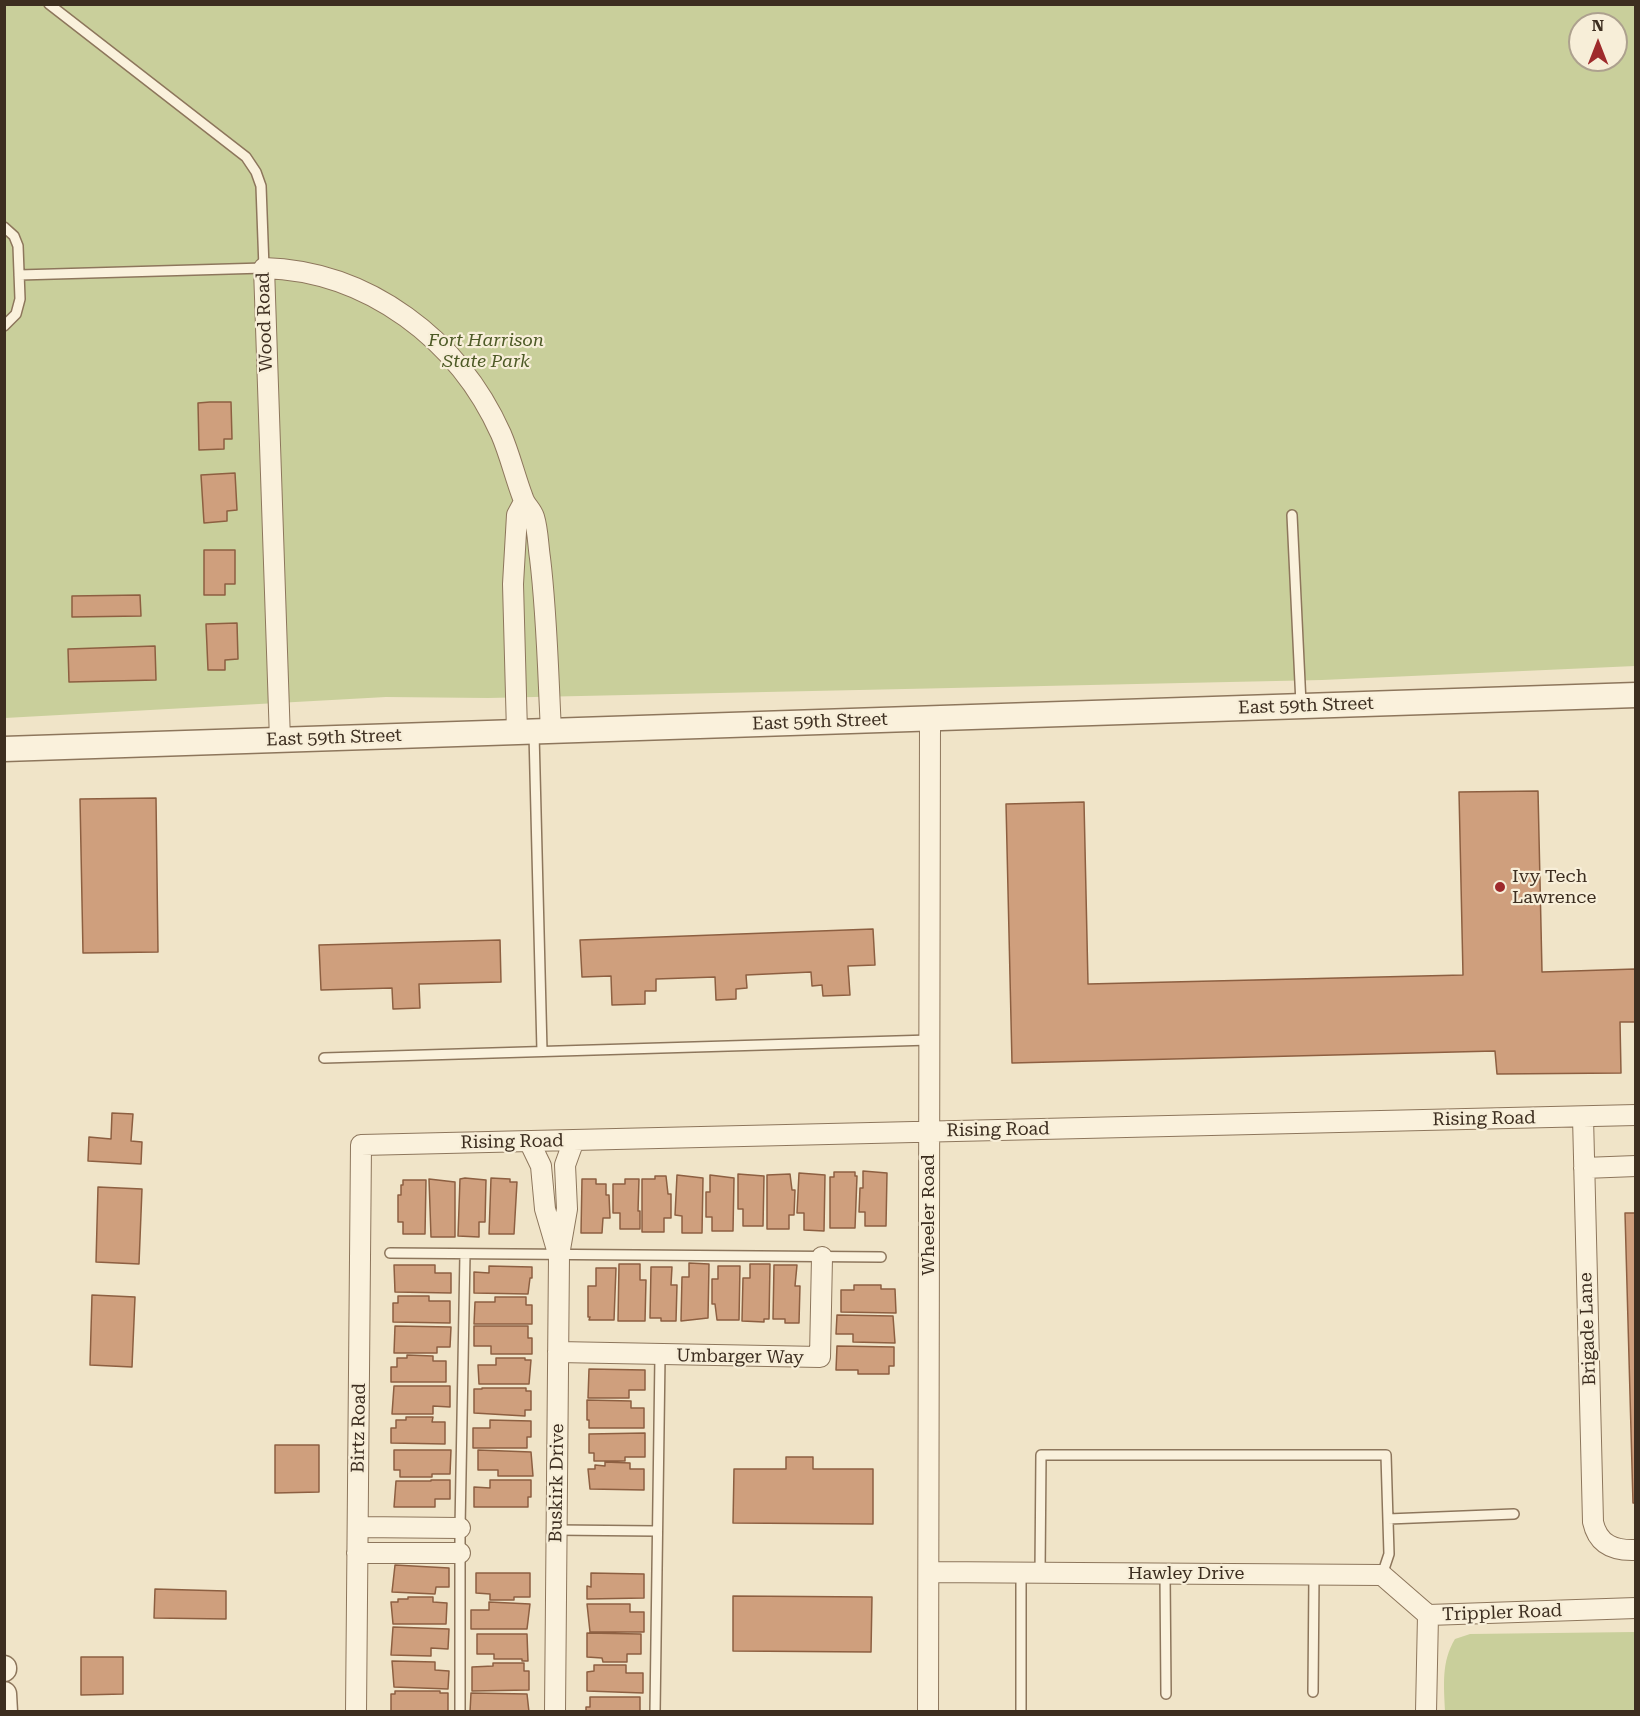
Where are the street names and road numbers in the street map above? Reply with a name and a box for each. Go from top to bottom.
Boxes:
street label: Wood Road [252,272,278,372]
street label: East 59th Street [1238,693,1374,719]
street label: East 59th Street [752,709,888,735]
street label: East 59th Street [266,725,402,751]
street label: Rising Road [1432,1107,1536,1131]
street label: Rising Road [946,1118,1050,1142]
street label: Rising Road [460,1130,564,1154]
street label: Wheeler Road [918,1154,940,1276]
street label: Brigade Lane [1575,1272,1601,1386]
street label: Umbarger Way [676,1345,804,1369]
street label: Birtz Road [347,1383,371,1473]
street label: Buskirk Drive [545,1423,569,1543]
street label: Hawley Drive [1128,1563,1244,1585]
street label: Trippler Road [1442,1600,1562,1626]

